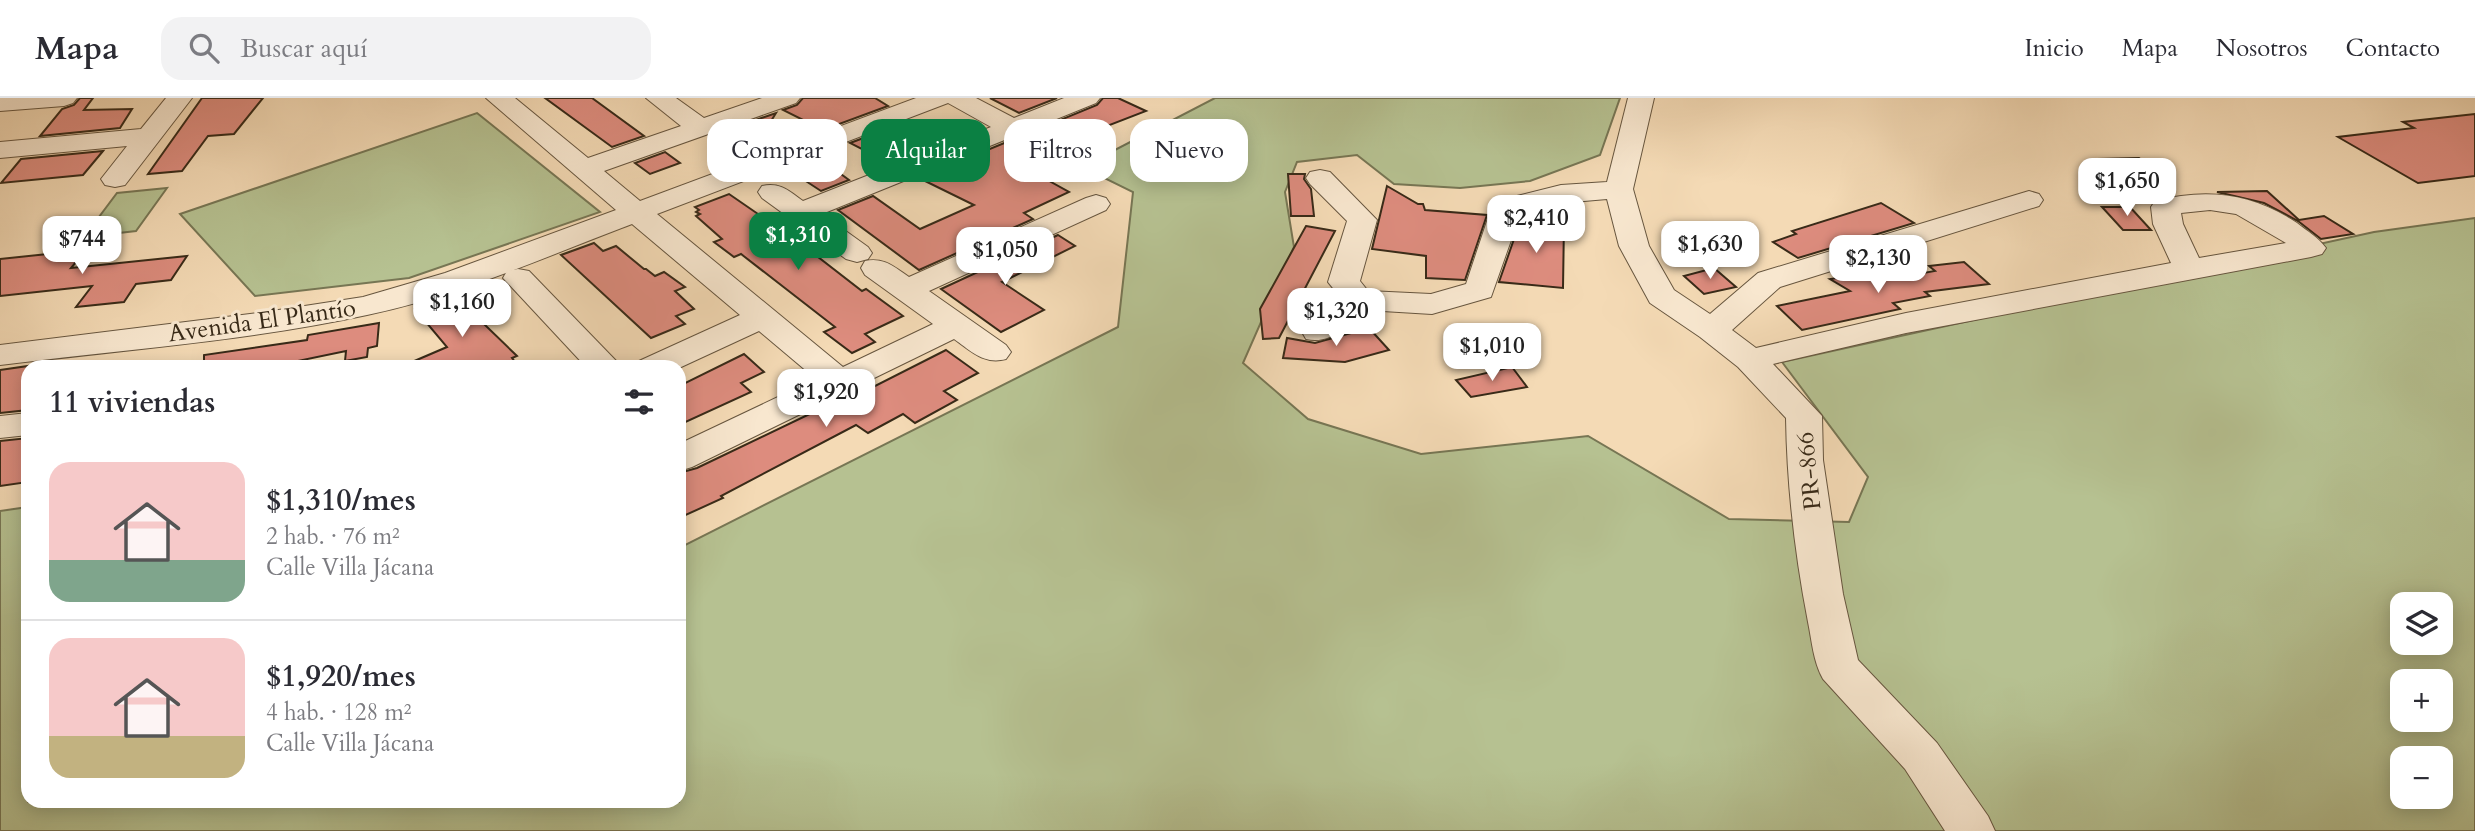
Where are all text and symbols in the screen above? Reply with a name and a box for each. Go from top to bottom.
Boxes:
search box [161,17,651,80]
text: Mapa [35,26,119,71]
icon: search [185,29,223,67]
text: Buscar aquí [241,31,368,66]
text: Inicio [2024,32,2084,65]
text: Mapa [2122,32,2178,65]
text: Nosotros [2216,32,2308,65]
text: Contacto [2346,32,2440,65]
chip: Comprar [707,119,847,182]
chip: Alquilar [861,119,990,182]
chip: Filtros [1004,119,1116,182]
chip: Nuevo [1130,119,1248,182]
pin: $1,650 [2070,158,2184,218]
text: $1,650 [2094,165,2160,196]
pin: $2,410 [1479,195,1593,255]
text: $2,410 [1503,202,1569,233]
pin: $1,310 [741,212,855,272]
pin: $744 [41,216,123,276]
text: $1,310 [765,219,831,250]
pin: $1,630 [1653,222,1767,281]
text: $744 [58,223,106,254]
pin: $1,050 [948,228,1062,287]
text: $1,630 [1677,228,1743,259]
text: $1,050 [972,234,1038,265]
pin: $2,130 [1821,236,1935,295]
text: $2,130 [1845,242,1911,273]
pin: $1,160 [405,280,519,339]
text: $1,160 [429,286,495,317]
pin: $1,320 [1279,288,1393,348]
street label: Avenida El Plantío [166,292,358,350]
text: $1,320 [1303,295,1369,326]
pin: $1,010 [1435,324,1549,383]
text: $1,010 [1459,330,1525,361]
pin: $1,920 [769,370,883,429]
text: $1,920 [793,376,859,407]
text: 11 viviendas [49,382,215,423]
icon: filters [620,383,658,421]
street label: PR-866 [1788,430,1830,512]
text: $1,310/mes [266,480,416,521]
icon: home [105,490,189,574]
text: 2 hab. · 76 m² [266,521,400,552]
text: Calle Villa Jácana [266,552,434,583]
map controls [2390,592,2453,809]
button: layers [2390,592,2453,655]
text: $1,920/mes [266,656,416,697]
icon: home [105,666,189,750]
button: + [2390,669,2453,732]
text: 4 hab. · 128 m² [266,697,412,728]
text: Calle Villa Jácana [266,728,434,759]
button: − [2390,746,2453,809]

